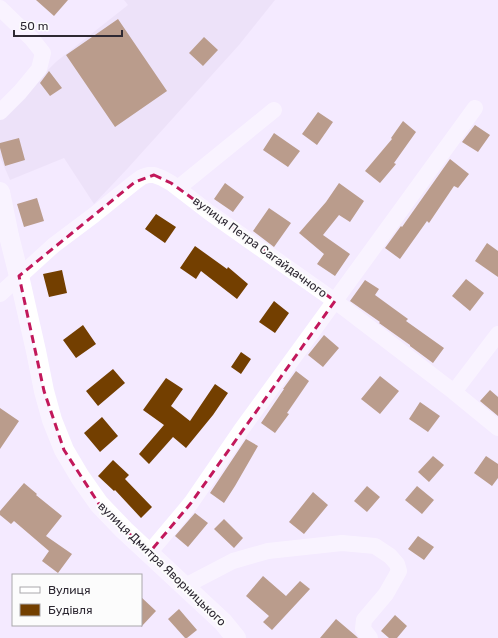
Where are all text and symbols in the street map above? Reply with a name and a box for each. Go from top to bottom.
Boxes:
scale bar [14,12,122,38]
text: 50 m [20,19,48,33]
street label: вулиця Петра Сагайдачного [190,194,330,300]
street label: вулиця Дмитра Яворницького [95,499,229,629]
legend [12,574,142,626]
text: Вулиця [48,583,90,597]
text: Будівля [48,603,93,617]

